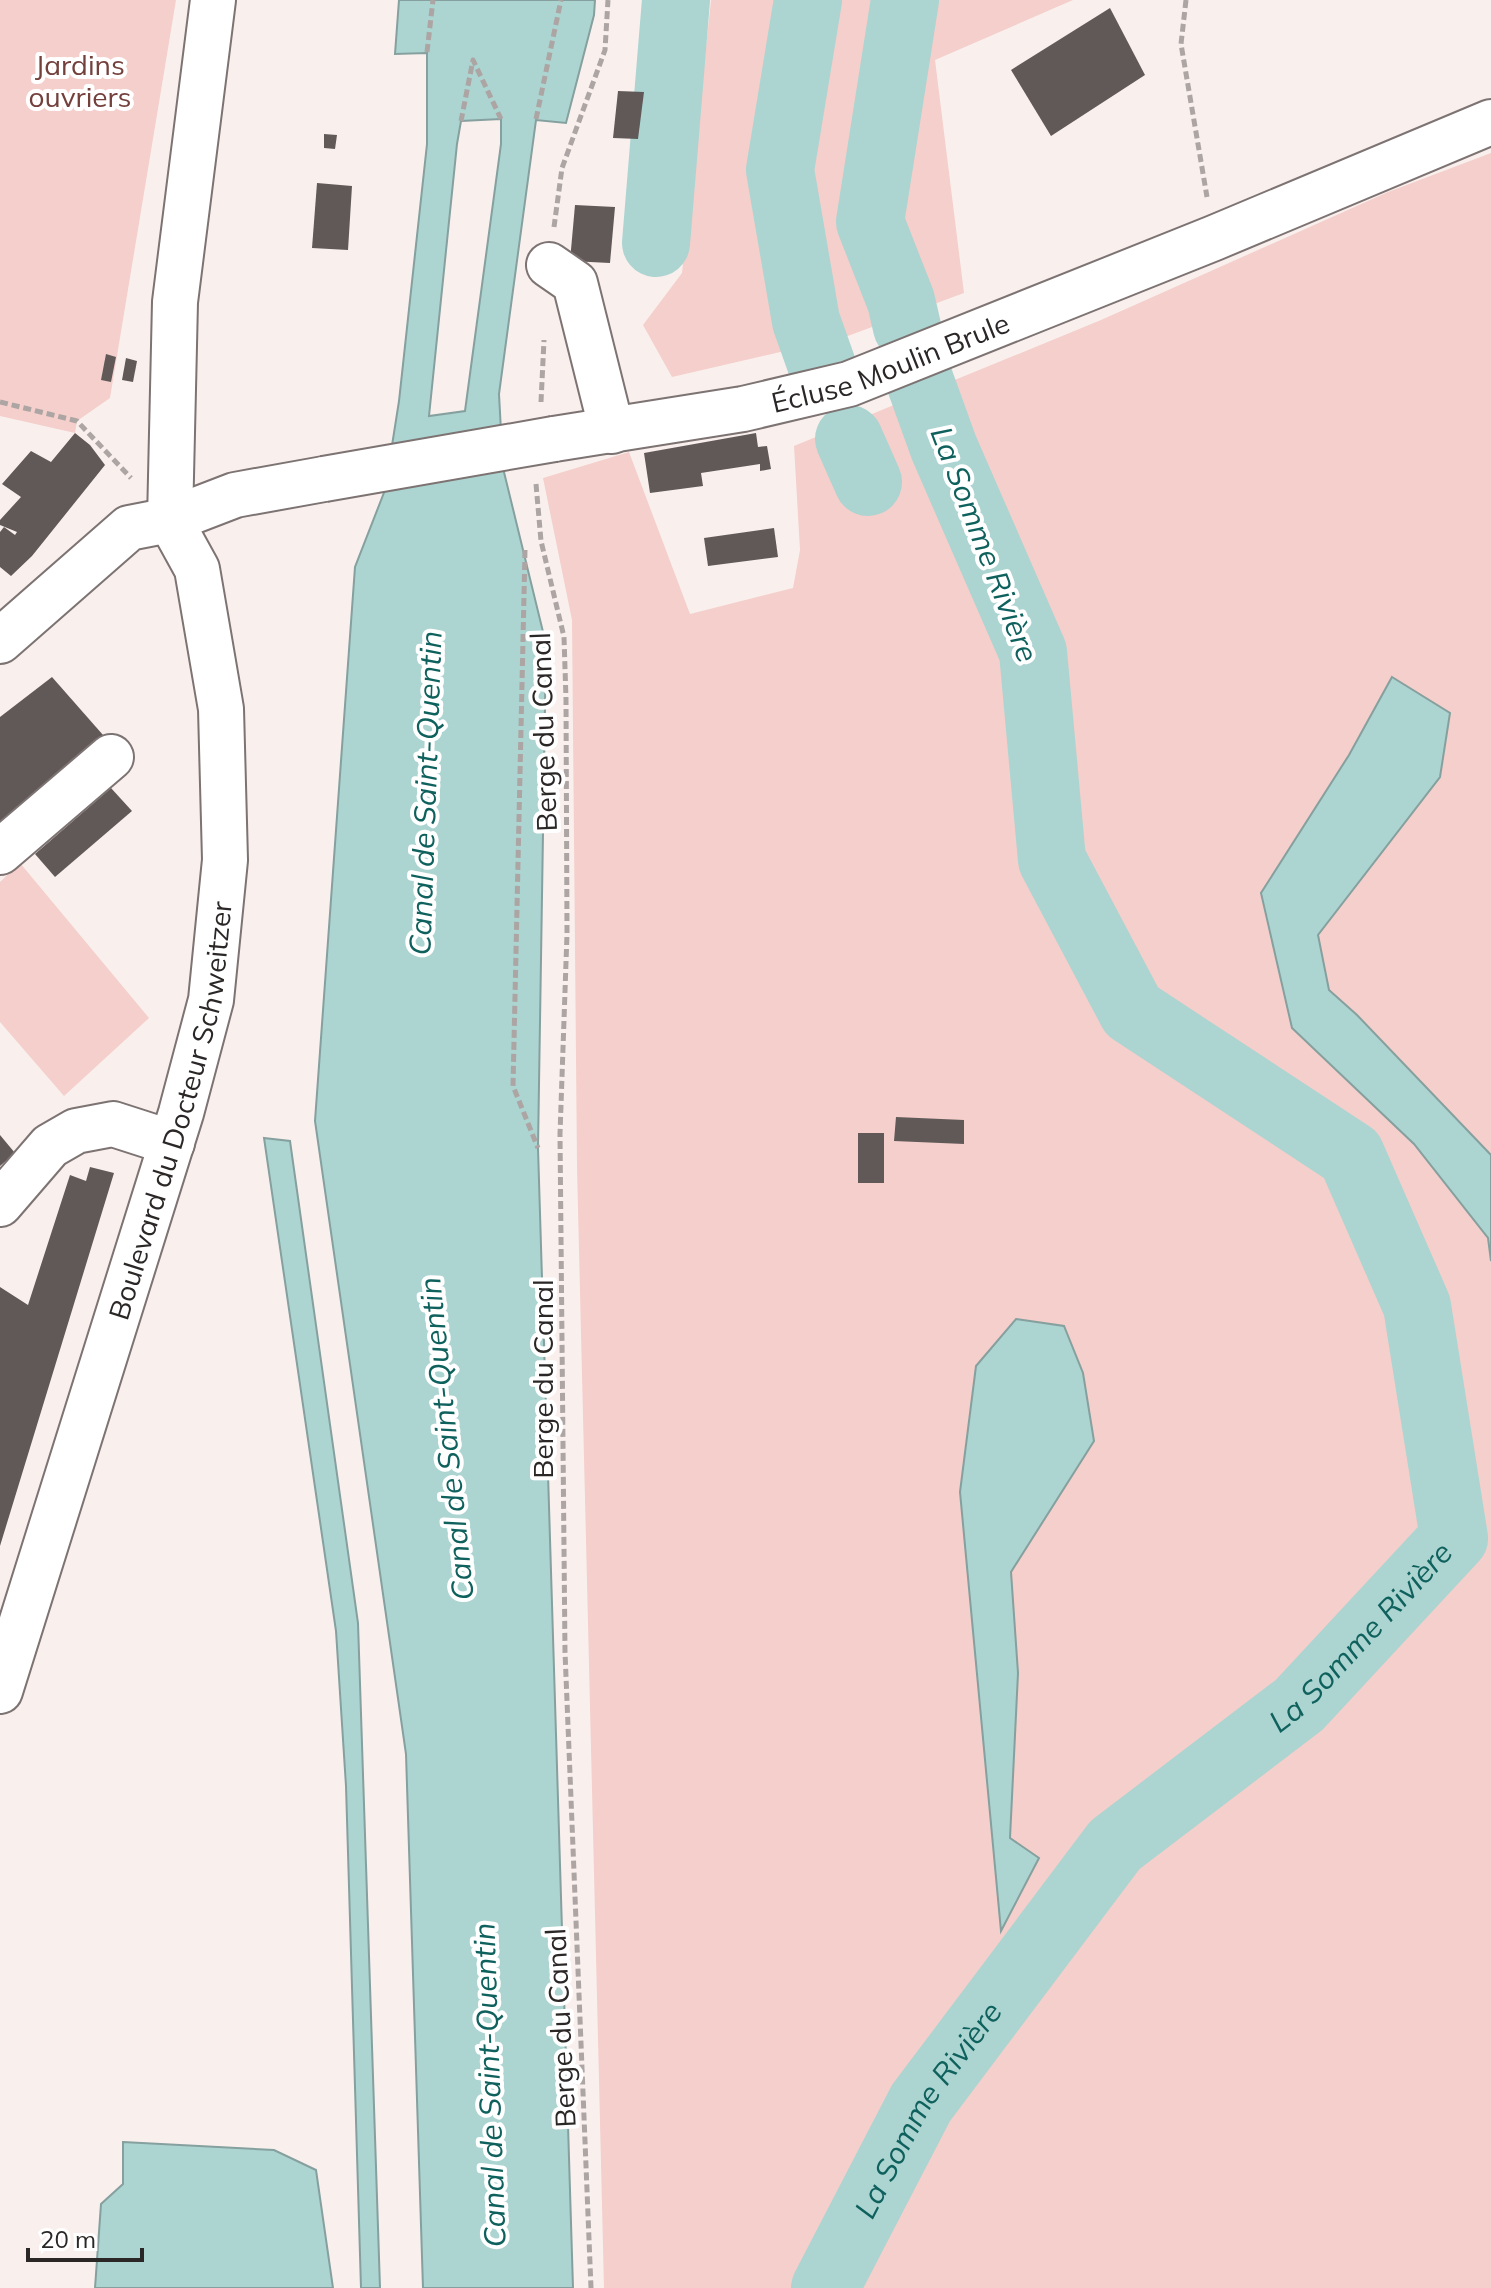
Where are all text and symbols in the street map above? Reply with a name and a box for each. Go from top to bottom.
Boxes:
park label: Jardins ouvriers [29,47,132,114]
street label: Écluse Moulin Brule [768,304,1014,419]
water label: La Somme Rivière [923,421,1047,667]
water label: Canal de Saint-Quentin [400,630,450,956]
street label: Berge du Canal [522,632,564,832]
street label: Boulevard du Docteur Schweitzer [100,899,238,1324]
water label: Canal de Saint-Quentin [410,1276,482,1602]
street label: Berge du Canal [525,1279,560,1479]
water label: La Somme Rivière [1261,1534,1460,1740]
water label: Canal de Saint-Quentin [464,1922,514,2248]
street label: Berge du Canal [537,1928,583,2128]
water label: La Somme Rivière [846,1994,1010,2225]
scale bar [28,2212,142,2262]
text: 20 m [40,2224,96,2254]

